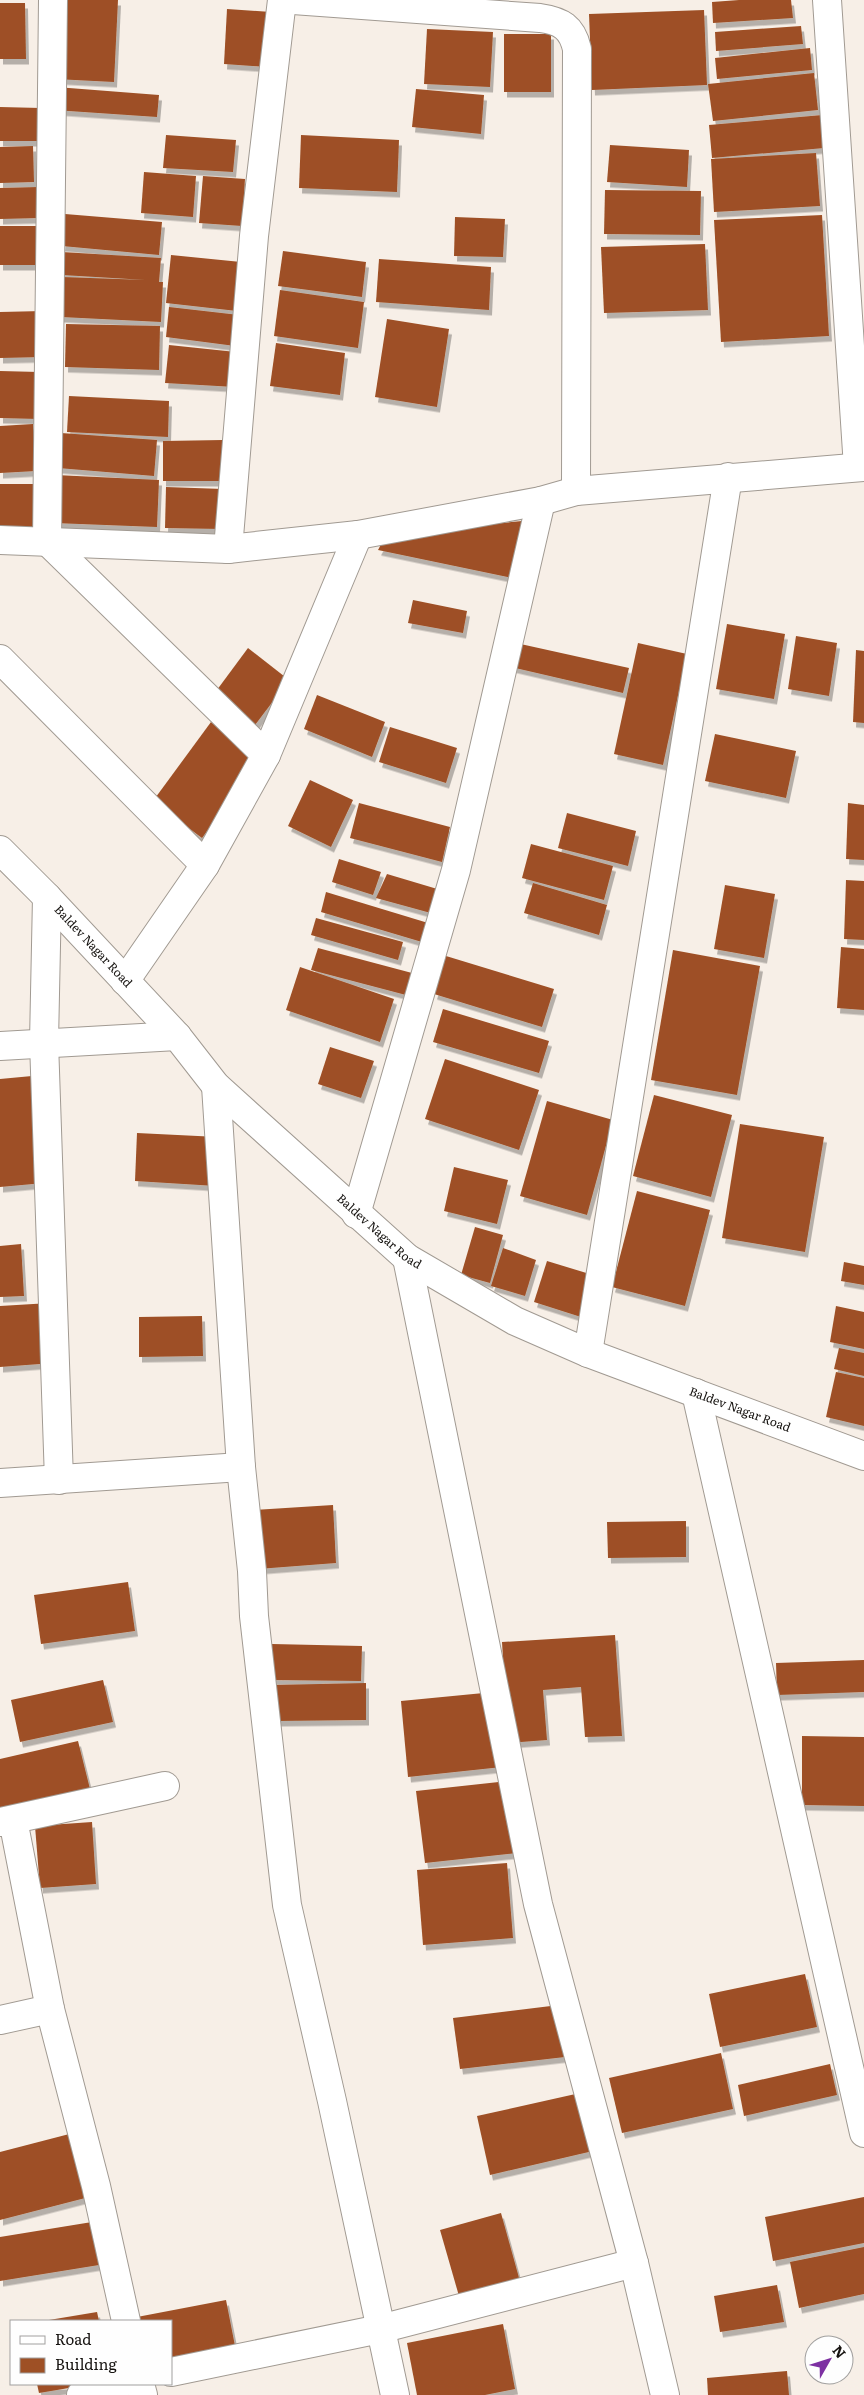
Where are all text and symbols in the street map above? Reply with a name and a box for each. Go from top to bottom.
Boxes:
street label: Baldev Nagar Road [51,900,137,991]
street label: Baldev Nagar Road [333,1189,426,1273]
street label: Baldev Nagar Road [687,1382,794,1436]
legend [10,2320,172,2385]
text: Road [55,2327,91,2350]
north arrow [804,2335,854,2385]
text: N [828,2340,852,2362]
text: Building [55,2352,117,2375]

